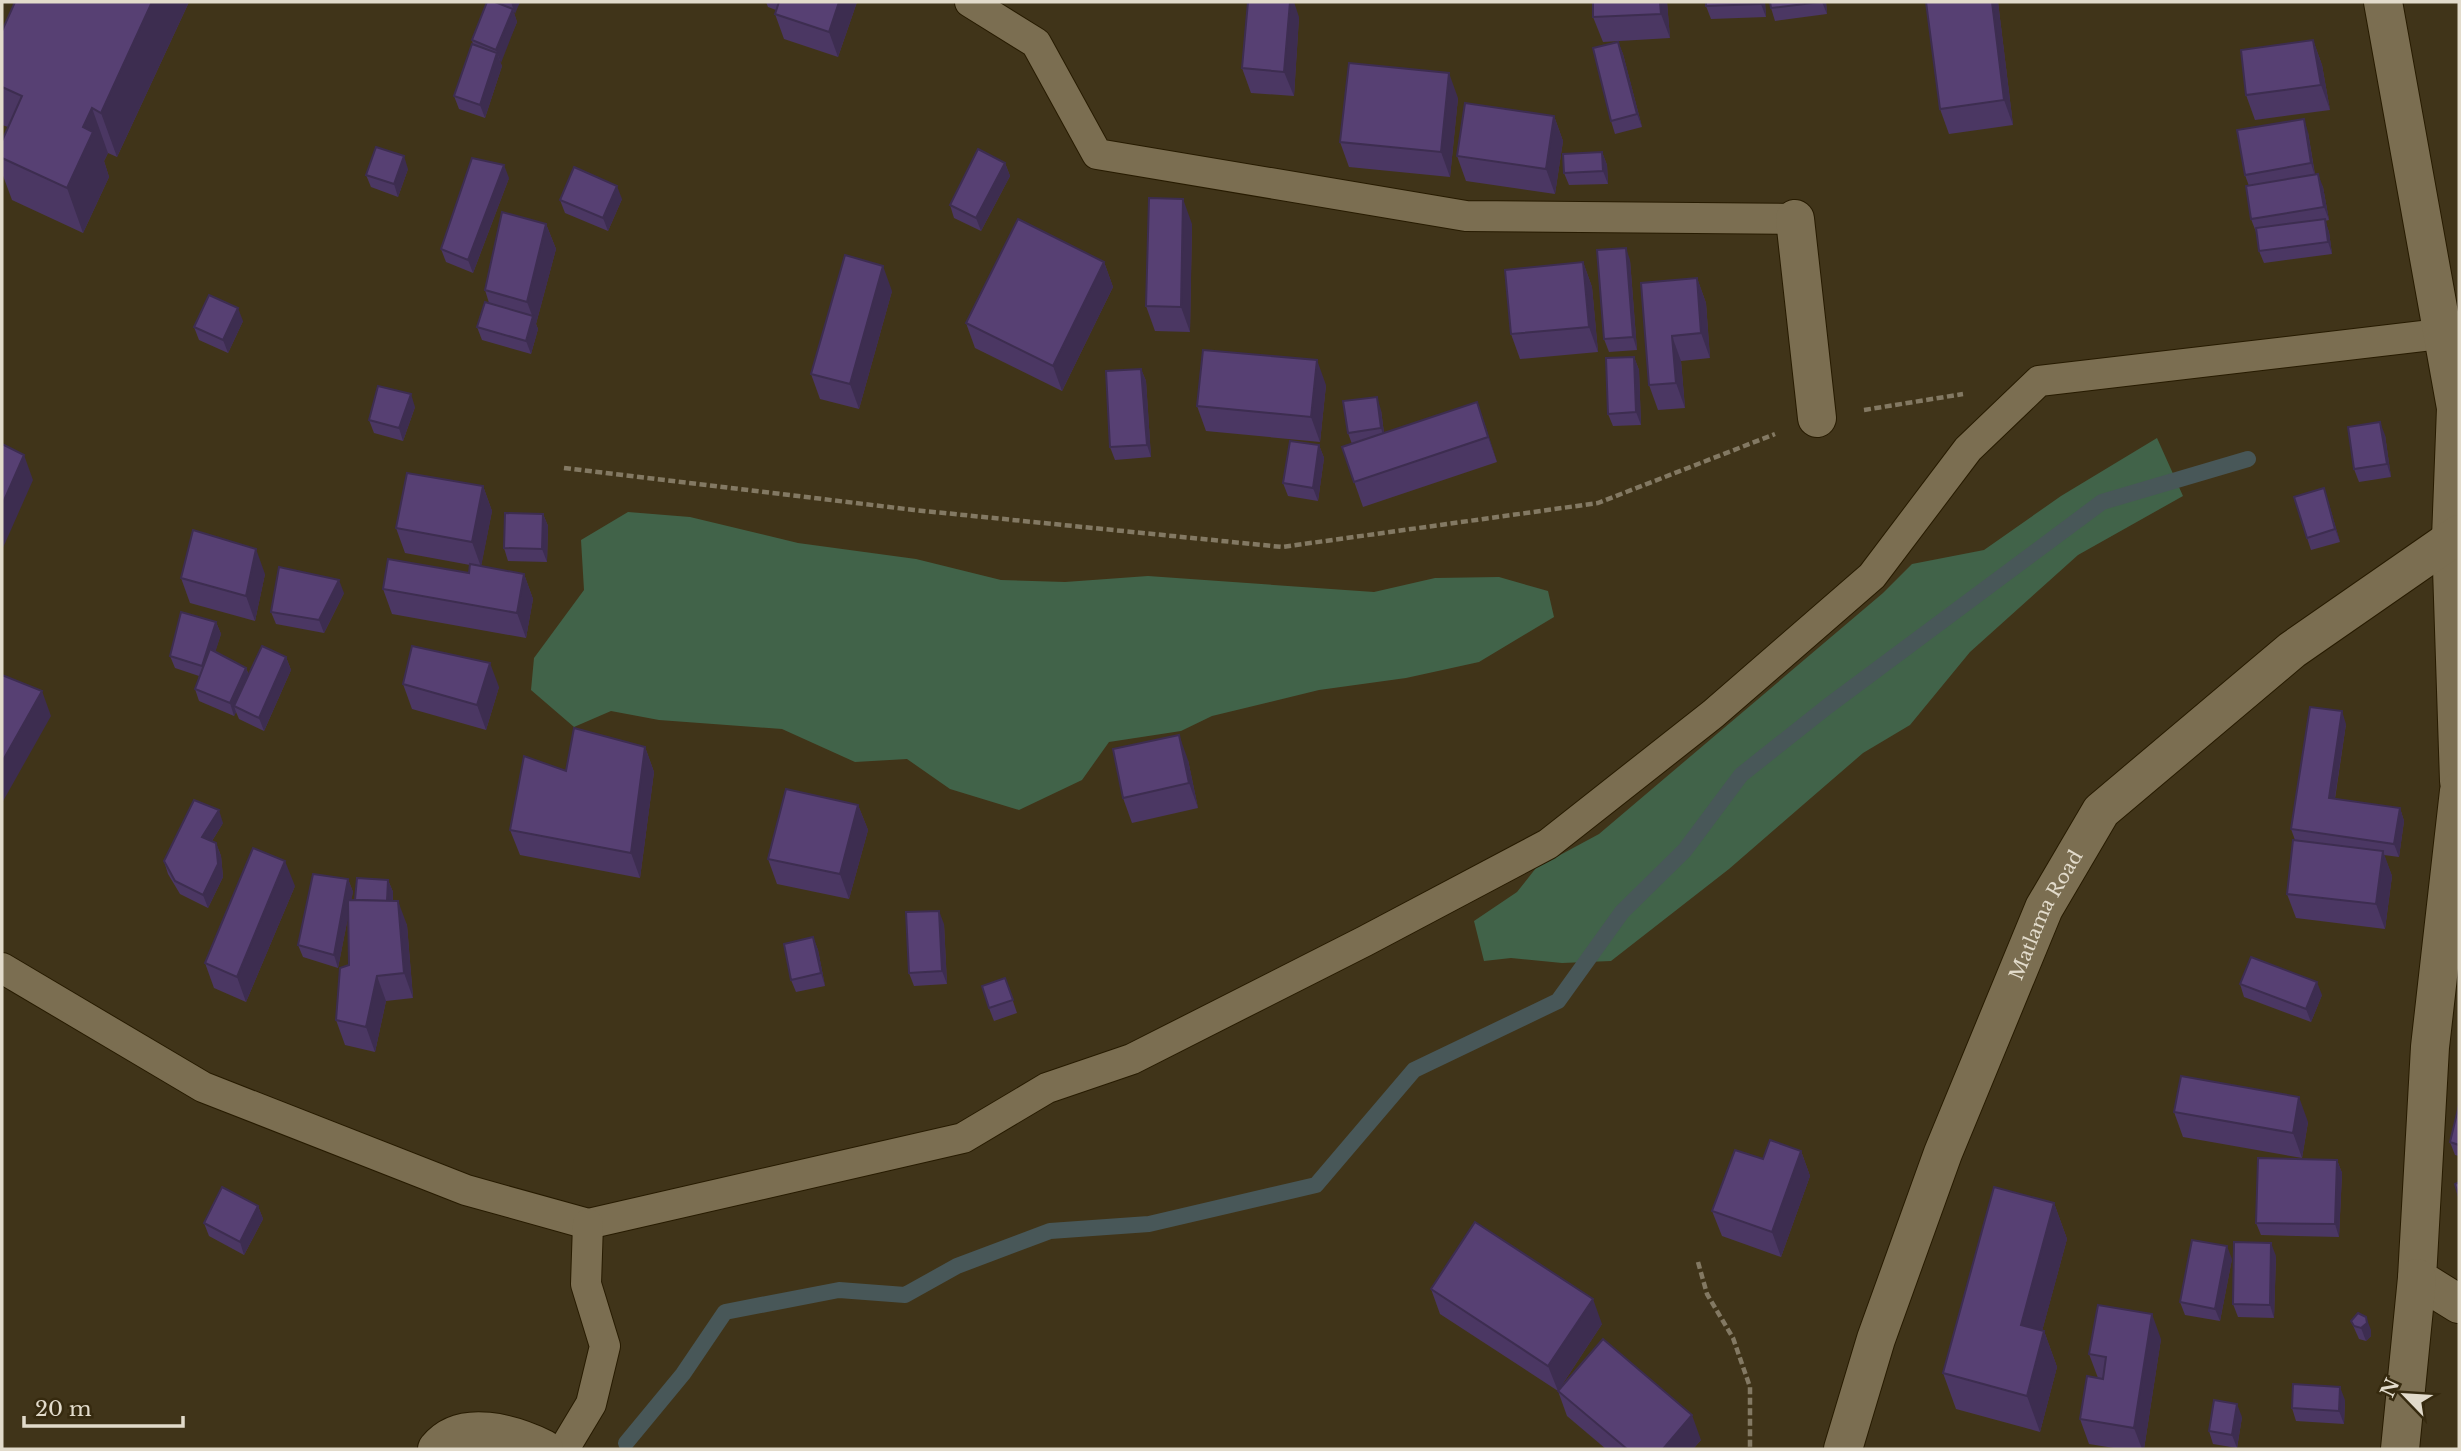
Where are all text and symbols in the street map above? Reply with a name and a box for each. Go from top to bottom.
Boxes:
street label: Matlama Road [2004,846,2087,983]
north arrow [2370,1360,2440,1430]
text: N [2376,1375,2404,1401]
scale bar [24,1384,184,1428]
text: 20 m [35,1396,92,1422]

